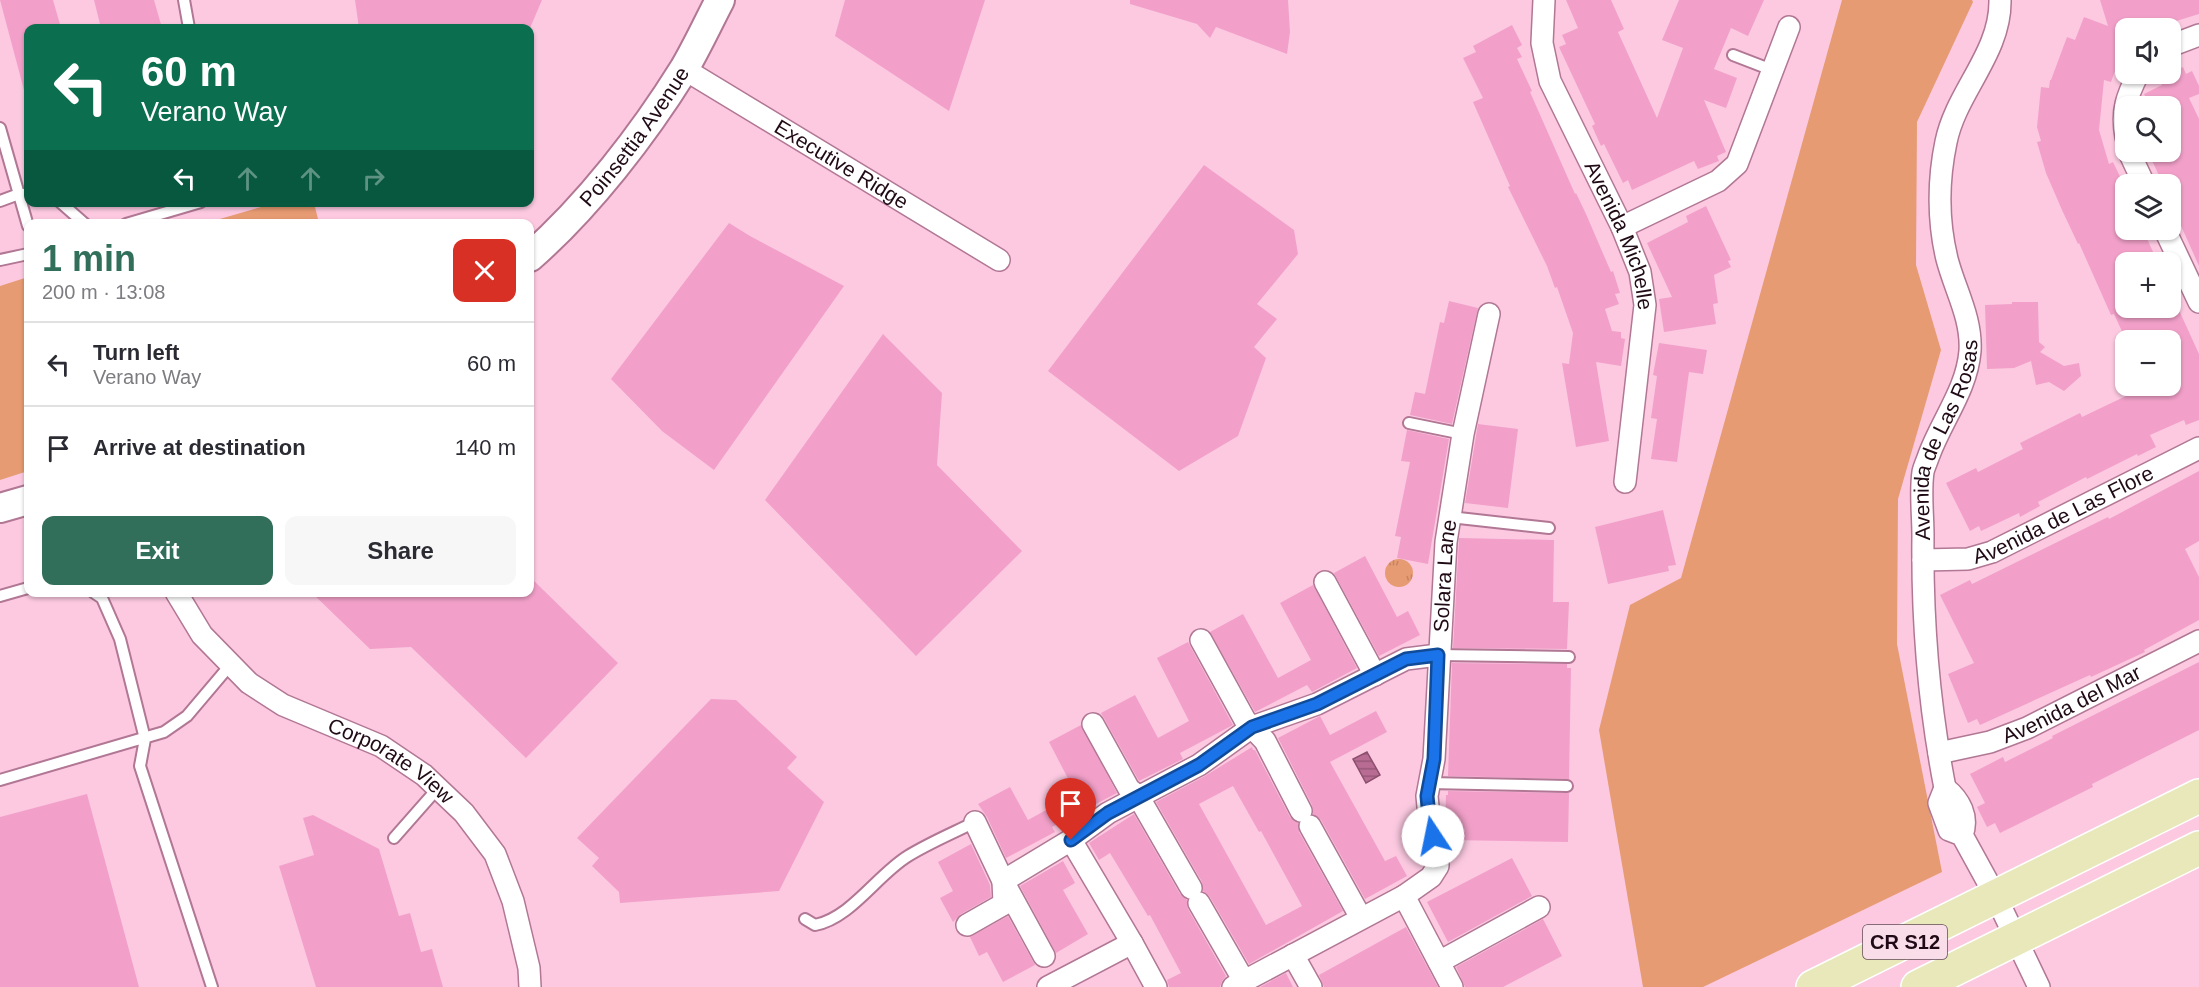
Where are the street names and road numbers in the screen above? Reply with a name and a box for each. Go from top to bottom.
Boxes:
street label: Poinsettia Avenue [575,62,693,211]
street label: Executive Ridge [771,115,912,213]
street label: Avenida Michelle [1580,157,1658,311]
street label: Avenida de Las Rosas [1910,340,1981,541]
street label: Avenida de Las Flore [1970,461,2157,568]
street label: Solara Lane [1429,518,1460,633]
street label: Avenida del Mar [1999,660,2144,747]
street label: Corporate View [325,713,459,808]
road number: CR S12 [1863,925,1947,959]

